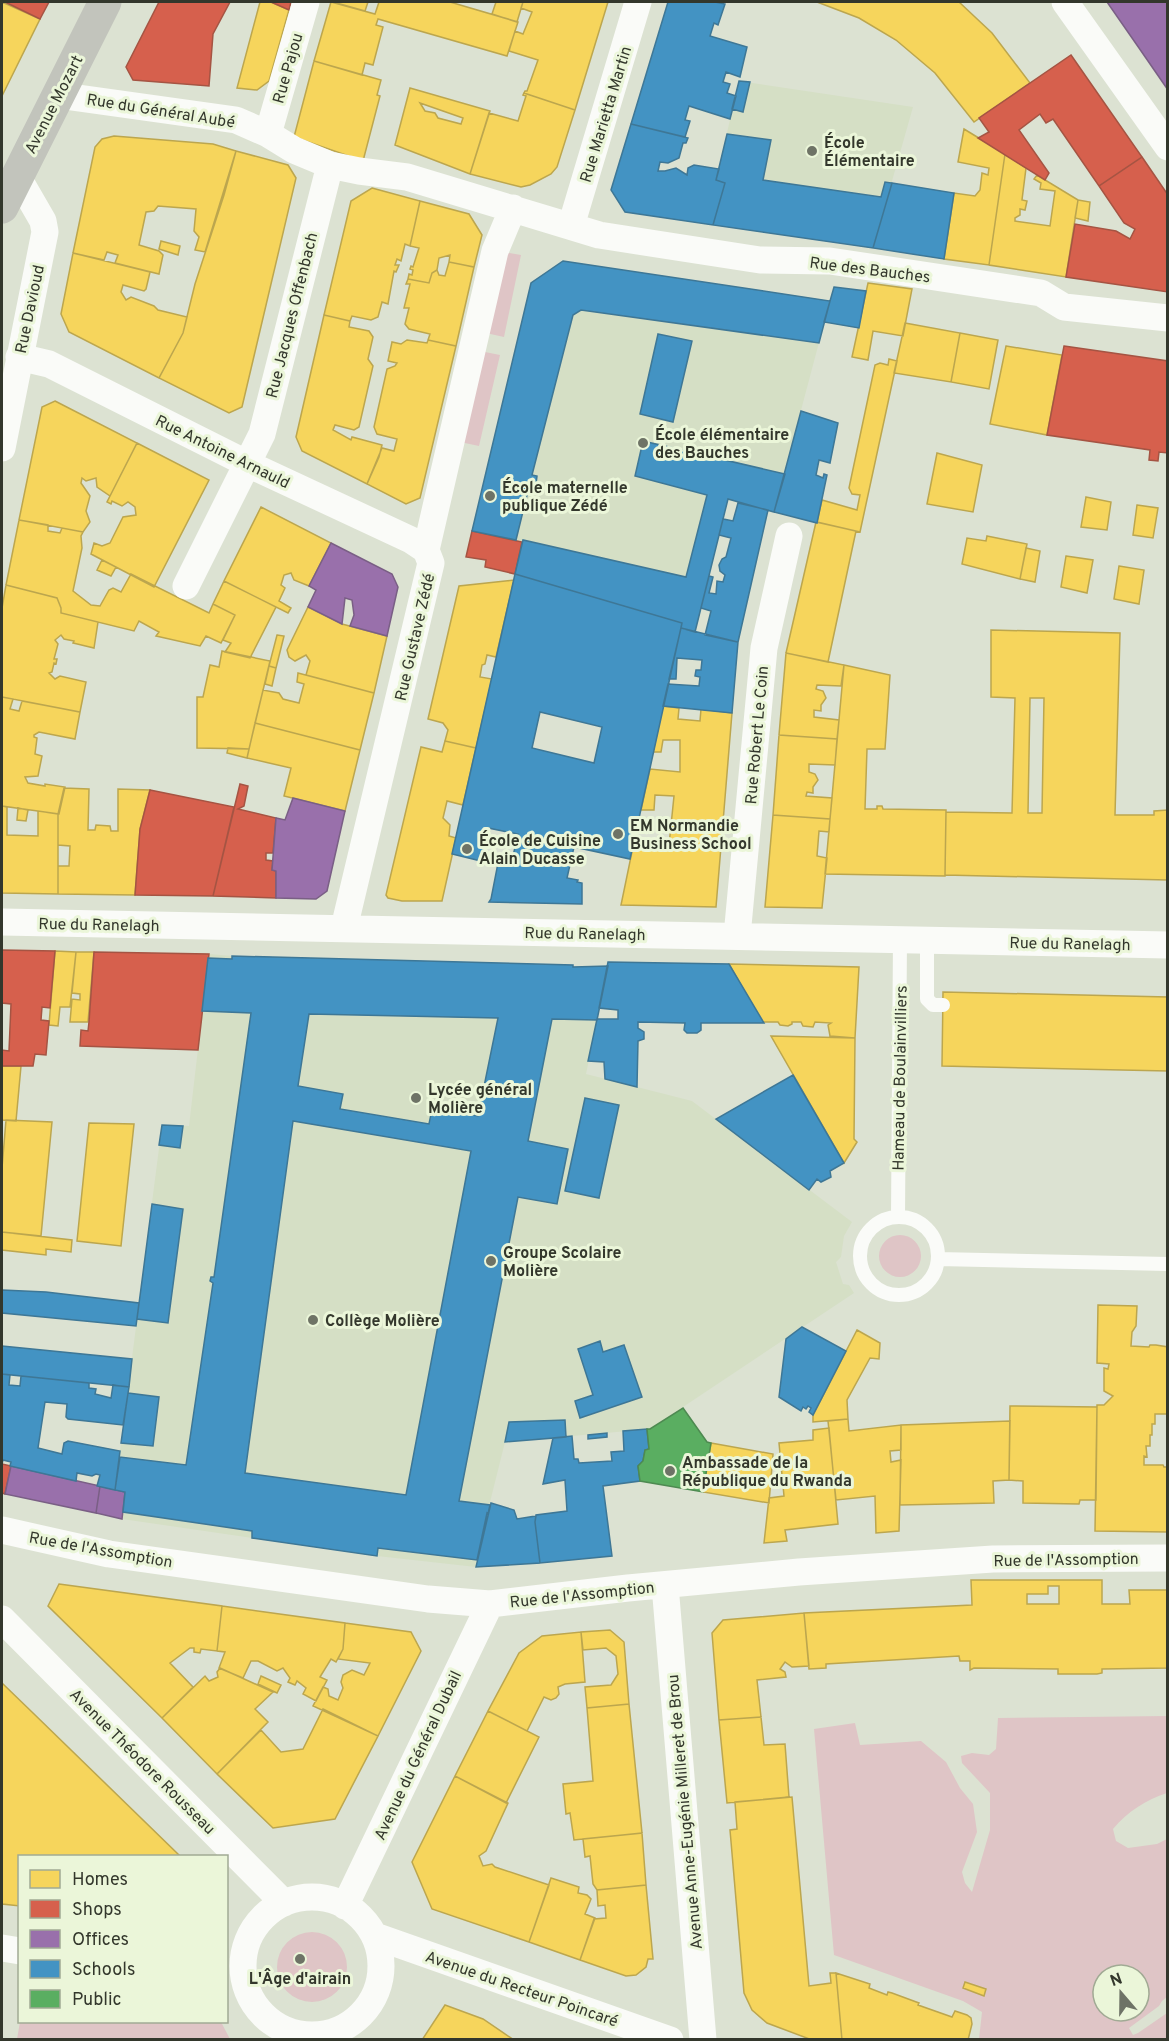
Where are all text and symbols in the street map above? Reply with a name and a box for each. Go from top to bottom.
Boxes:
street label: Rue Pajou [269,31,309,106]
street label: Rue Marietta Martin [577,44,637,185]
street label: Avenue Mozart [21,52,88,158]
street label: Rue du Général Aubé [85,90,236,134]
place label: École Élémentaire [824,132,915,172]
marker: École Élémentaire [805,144,819,158]
street label: Rue Jacques Offenbach [263,231,323,400]
street label: Rue des Bauches [808,254,931,288]
street label: Rue Davioud [12,263,50,355]
street label: Rue Antoine Arnauld [152,412,293,494]
place label: École élémentaire des Bauches [655,424,789,464]
marker: École élémentaire des Bauches [636,436,650,450]
place label: École maternelle publique Zédé [502,477,628,517]
marker: École maternelle publique Zédé [483,489,497,503]
street label: Rue Gustave Zédé [392,572,440,703]
street label: Rue Robert Le Coin [742,665,774,805]
place label: EM Normandie Business School [630,817,752,855]
marker: EM Normandie Business School [611,827,625,841]
place label: École de Cuisine Alain Ducasse [479,830,601,870]
marker: École de Cuisine Alain Ducasse [460,842,474,856]
street label: Rue du Ranelagh [38,915,160,937]
street label: Rue du Ranelagh [524,924,646,946]
street label: Rue du Ranelagh [1009,934,1131,956]
street label: Hameau de Boulainvilliers [889,985,913,1171]
place label: Lycée général Molière [428,1081,532,1119]
marker: Lycée général Molière [409,1091,423,1105]
place label: Groupe Scolaire Molière [503,1244,622,1282]
marker: Groupe Scolaire Molière [484,1254,498,1268]
place label: Collège Molière [325,1312,440,1332]
marker: Collège Molière [306,1313,320,1327]
place label: Ambassade de la République du Rwanda [682,1454,852,1492]
marker: Ambassade de la République du Rwanda [663,1464,677,1478]
street label: Rue de l'Assomption [27,1528,174,1573]
street label: Rue de l'Assomption [993,1550,1139,1572]
street label: Rue de l'Assomption [509,1578,656,1614]
street label: Avenue du Général Dubail [371,1668,467,1844]
street label: Avenue Anne-Eugénie Milleret de Brou [664,1673,708,1950]
street label: Avenue Théodore Rousseau [65,1685,219,1839]
legend [18,1855,228,2023]
text: Homes [72,1869,128,1892]
text: Shops [72,1899,122,1922]
text: Offices [72,1929,129,1952]
street label: Avenue du Recteur Poincaré [422,1947,621,2032]
marker: L'Âge d'airain [293,1952,307,1966]
text: Schools [72,1959,135,1982]
north arrow [1091,1963,1151,2023]
place label: L'Âge d'airain [249,1968,351,1990]
text: N [1108,1969,1125,1992]
text: Public [72,1989,122,2012]

